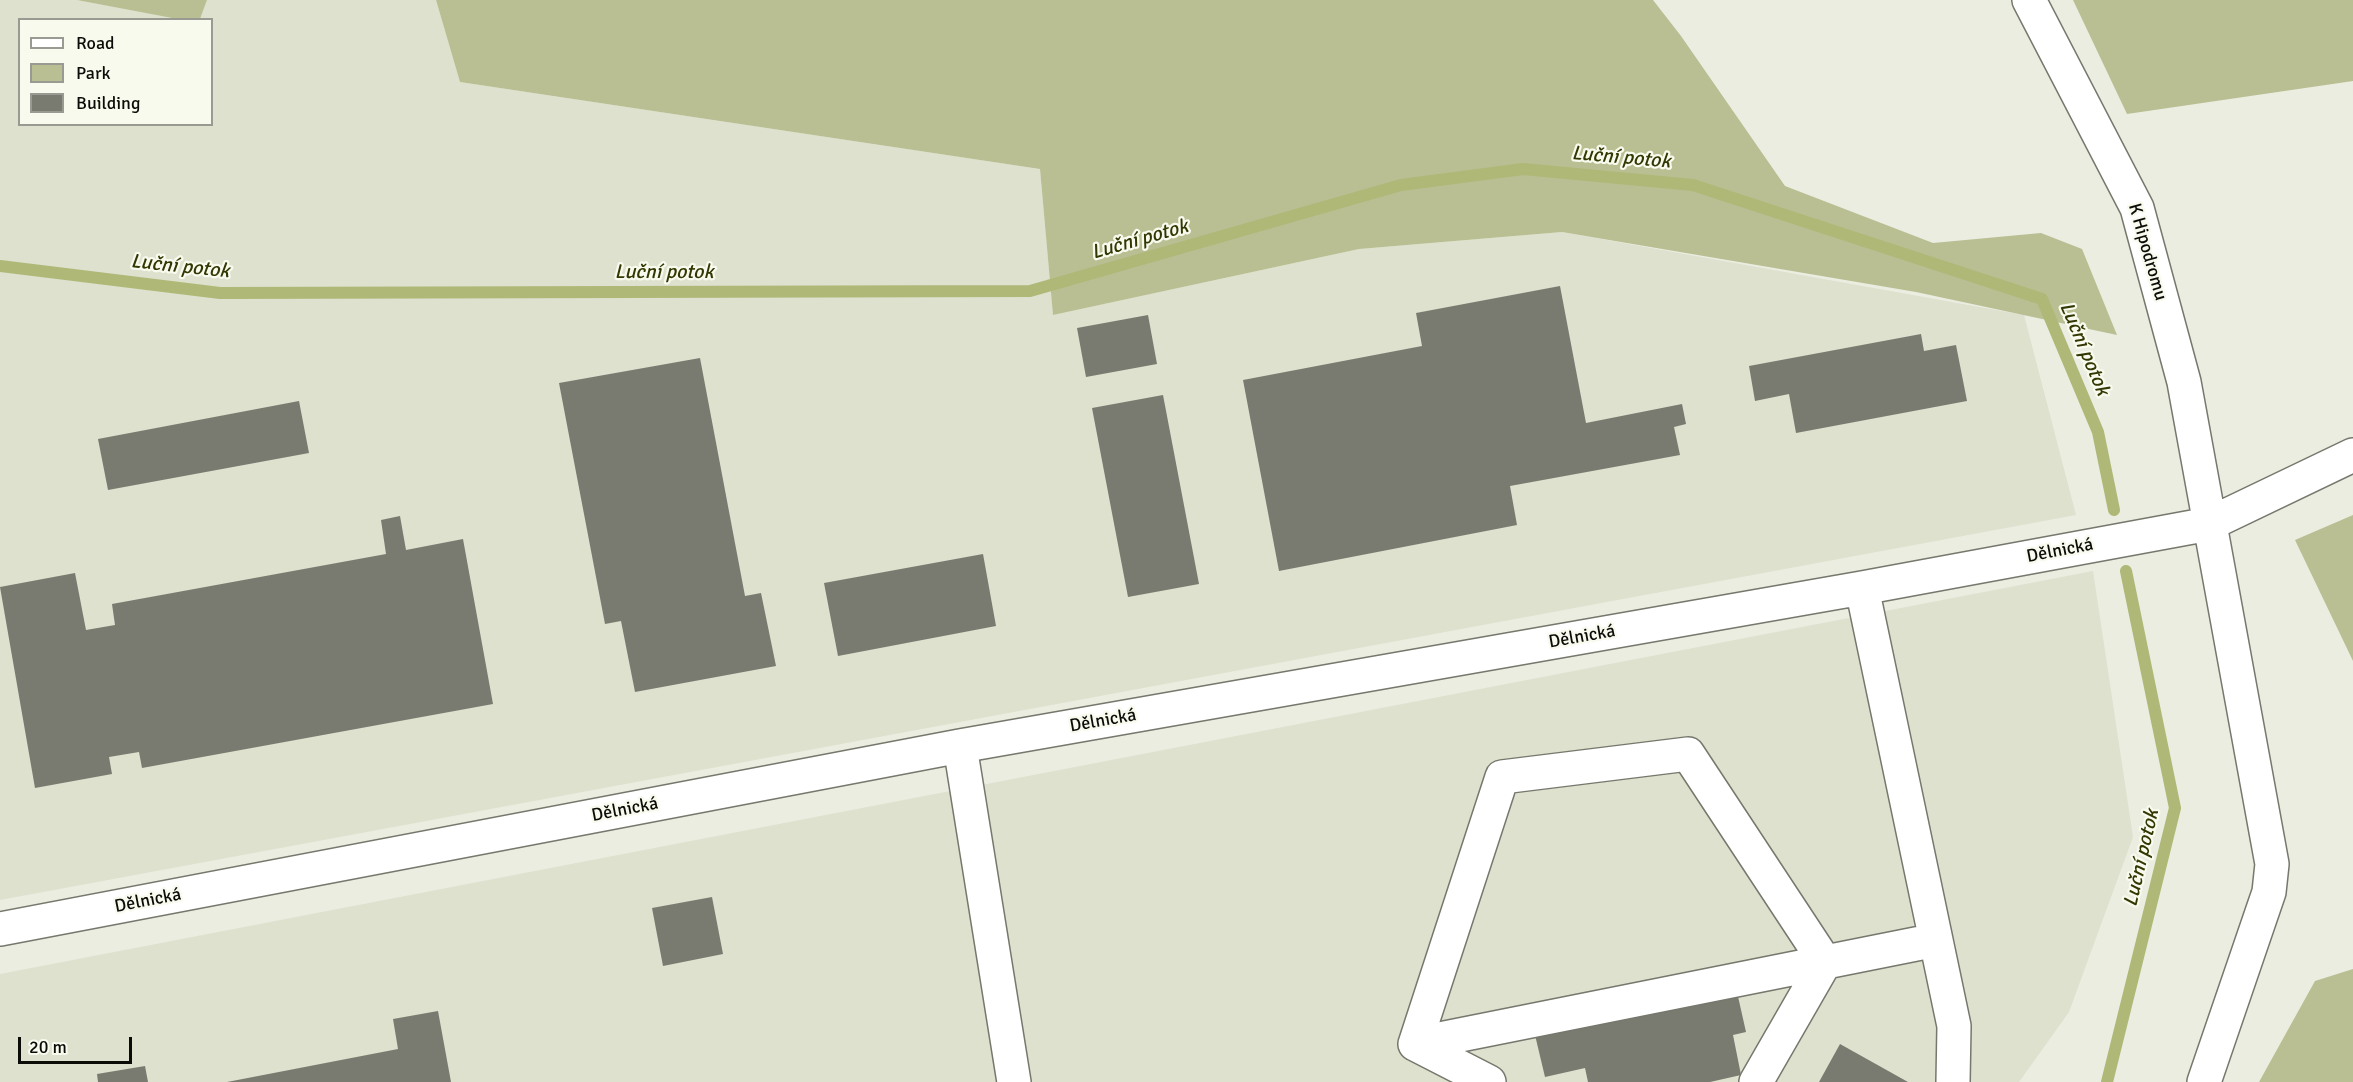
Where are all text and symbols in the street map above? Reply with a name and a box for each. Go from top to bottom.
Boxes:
legend [18,18,213,126]
text: Road [76,32,115,54]
text: Park [76,62,111,84]
text: Building [76,92,140,114]
water label: Luční potok [1571,142,1671,174]
street label: K Hipodromu [2123,201,2171,303]
water label: Luční potok [1089,215,1191,265]
water label: Luční potok [129,250,231,284]
water label: Luční potok [614,261,714,285]
water label: Luční potok [2054,299,2114,399]
street label: Dělnická [2025,534,2095,568]
street label: Dělnická [1547,621,1617,653]
street label: Dělnická [1068,705,1138,737]
street label: Dělnická [590,793,660,827]
water label: Luční potok [2119,807,2165,909]
street label: Dělnická [113,884,183,918]
scale bar [21,1025,135,1063]
text: 20 m [29,1036,67,1058]

